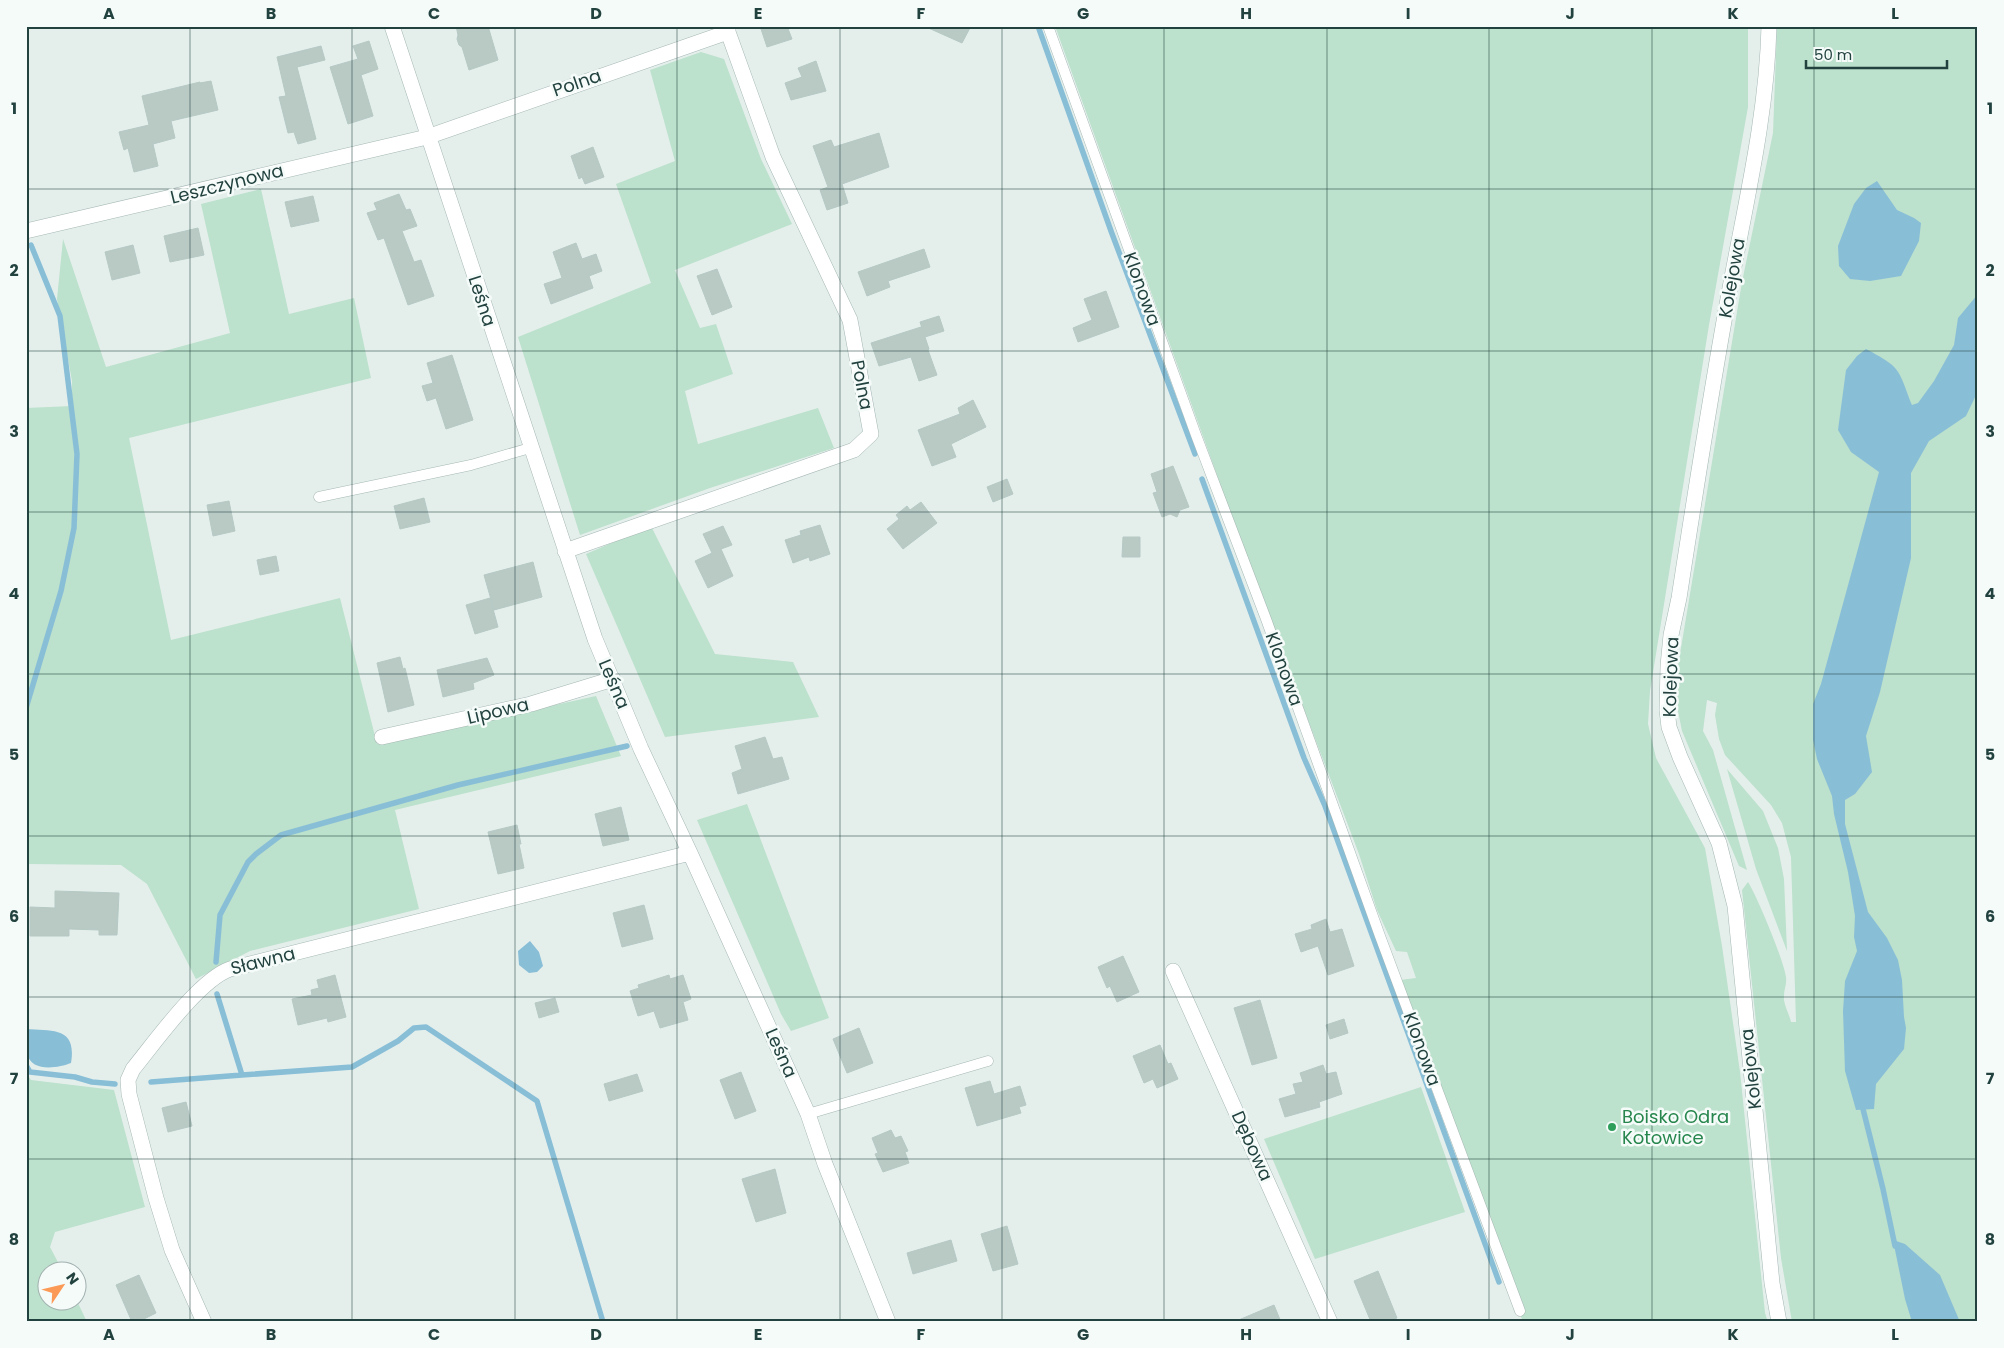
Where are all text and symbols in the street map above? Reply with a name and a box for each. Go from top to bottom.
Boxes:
text: A [103,2,115,25]
text: B [266,2,276,25]
text: C [428,2,440,25]
text: D [590,2,602,25]
text: E [754,2,762,25]
text: F [917,2,926,25]
text: G [1077,2,1089,25]
text: H [1240,2,1252,25]
text: I [1406,2,1410,25]
text: J [1565,2,1575,25]
text: K [1727,2,1739,25]
text: L [1891,2,1899,25]
scale bar [1806,38,1948,70]
text: 50 m [1814,44,1852,65]
street label: Polna [549,63,605,102]
text: 1 [11,97,17,120]
text: 1 [1987,97,1993,120]
street label: Leszczynowa [168,157,286,210]
street label: Kolejowa [1712,236,1751,320]
street label: Klonowa [1118,249,1167,329]
text: 2 [9,259,19,282]
text: 2 [1985,259,1995,282]
street label: Leśna [463,272,502,329]
street label: Polna [845,358,880,412]
text: 3 [9,420,19,443]
text: 3 [1985,420,1995,443]
text: 4 [9,582,20,605]
text: 4 [1985,582,1996,605]
street label: Klonowa [1260,629,1309,709]
street label: Kolejowa [1657,636,1684,718]
street label: Leśna [593,655,636,713]
street label: Lipowa [464,691,531,730]
text: 5 [9,743,19,766]
text: 5 [1985,743,1995,766]
text: 6 [9,905,19,928]
text: 6 [1985,905,1995,928]
street label: Sławna [228,940,298,981]
street label: Klonowa [1398,1009,1447,1089]
street label: Leśna [759,1024,803,1082]
street label: Kolejowa [1734,1028,1767,1111]
text: 7 [10,1067,19,1090]
text: 7 [1986,1067,1995,1090]
place label: Boisko Odra Kotowice [1622,1104,1729,1150]
street label: Dębowa [1226,1107,1279,1185]
marker: Boisko Odra Kotowice [1606,1121,1618,1133]
text: 8 [9,1228,19,1251]
text: 8 [1985,1228,1995,1251]
north arrow [38,1260,88,1310]
text: N [61,1268,84,1289]
text: A [103,1323,115,1346]
text: B [266,1323,276,1346]
text: C [428,1323,440,1346]
text: D [590,1323,602,1346]
text: E [754,1323,762,1346]
text: F [917,1323,926,1346]
text: G [1077,1323,1089,1346]
text: H [1240,1323,1252,1346]
text: I [1406,1323,1410,1346]
text: J [1565,1323,1575,1346]
text: K [1727,1323,1739,1346]
text: L [1891,1323,1899,1346]

